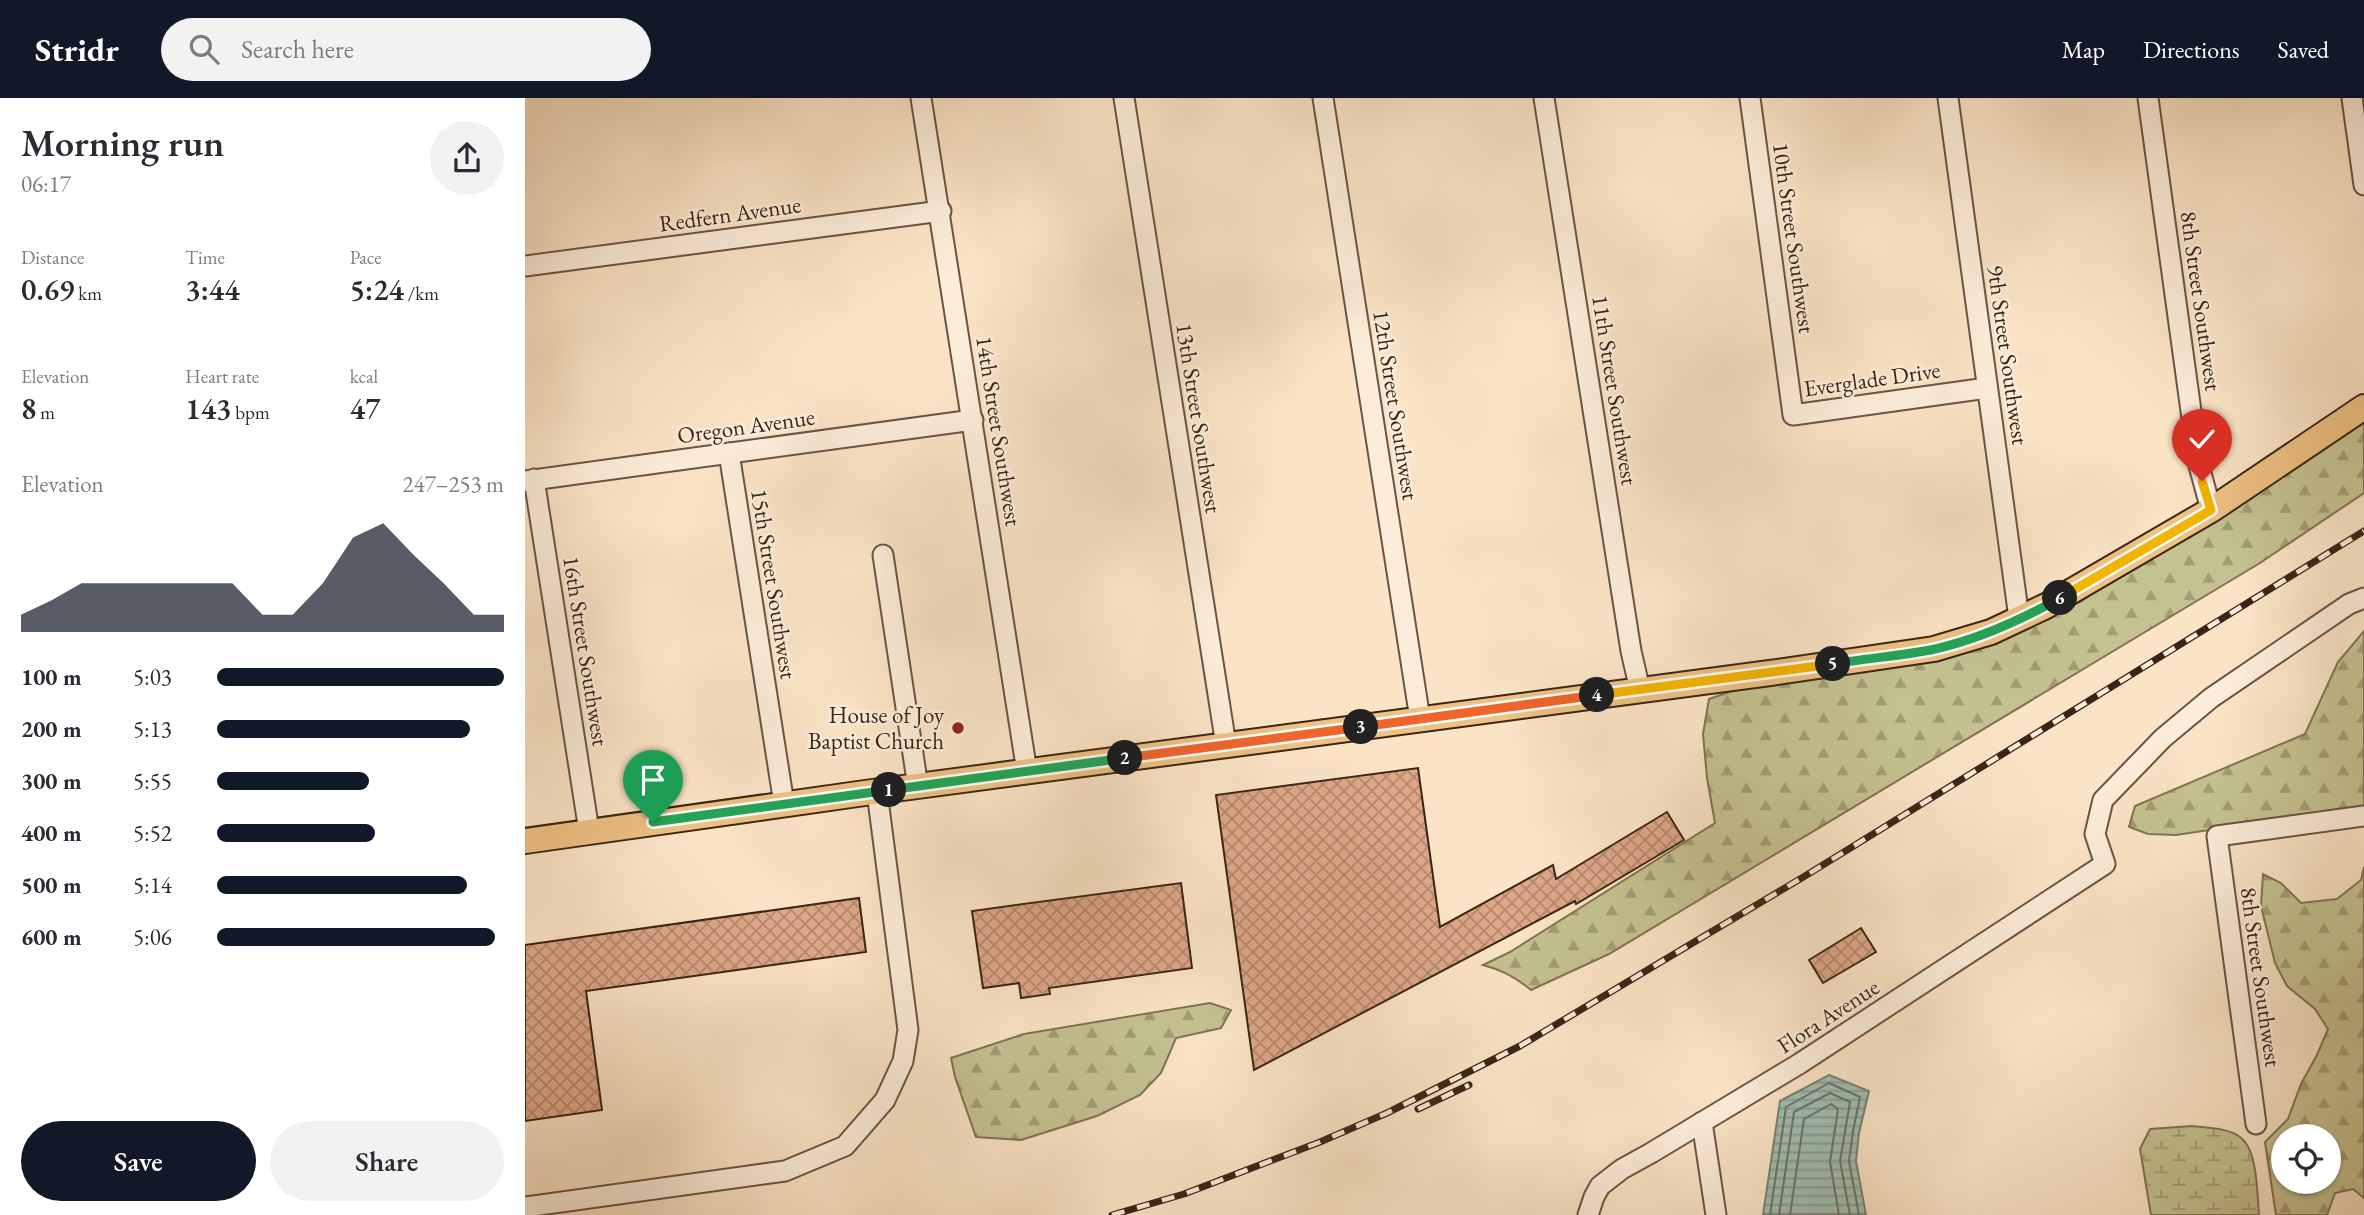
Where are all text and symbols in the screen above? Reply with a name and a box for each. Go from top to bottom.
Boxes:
search box [161,18,651,81]
text: Stridr [35,28,119,71]
icon: search [185,30,223,68]
text: Search here [241,32,354,66]
text: Map [2062,34,2105,65]
text: Directions [2143,34,2240,65]
text: Saved [2278,34,2329,65]
text: Morning run [21,118,224,167]
button: share [430,121,504,195]
street label: 10th Street Southwest [1766,141,1822,336]
text: 06:17 [21,169,71,199]
street label: Redfern Avenue [657,189,803,239]
street label: 8th Street Southwest [2174,209,2229,394]
text: Distance [21,245,84,270]
text: Time [185,245,225,270]
text: Pace [350,245,382,270]
street label: 9th Street Southwest [1981,263,2036,448]
text: 0.69 [21,270,74,309]
text: 3:44 [185,270,240,309]
text: 5:24 [350,270,404,309]
text: km [74,281,102,306]
text: /km [404,281,439,306]
street label: 11th Street Southwest [1585,293,1645,488]
street label: 12th Street Southwest [1366,308,1426,503]
street label: 13th Street Southwest [1169,321,1229,516]
street label: 14th Street Southwest [969,334,1029,529]
street label: Everglade Drive [1802,355,1942,403]
text: Elevation [21,364,89,389]
text: Heart rate [185,364,259,389]
text: kcal [350,364,378,389]
text: 8 [21,389,36,428]
text: 143 [185,389,232,428]
text: 47 [350,389,380,428]
text: m [36,400,55,425]
text: bpm [232,400,270,425]
street label: Oregon Avenue [675,402,817,450]
pin [2172,409,2232,481]
icon: check [2183,420,2221,458]
text: Elevation [21,469,104,499]
text: 247–253 m [403,469,504,499]
street label: 15th Street Southwest [744,487,804,682]
street label: 16th Street Southwest [556,554,616,749]
pin: 6 [2043,580,2077,616]
text: 6 [2054,585,2065,610]
pin: 5 [1815,646,1851,682]
text: 5 [1827,651,1838,676]
text: 100 m [21,662,82,692]
text: 5:03 [133,662,172,692]
pin: 4 [1579,678,1615,712]
text: 4 [1591,682,1602,707]
place label: House of Joy Baptist Church [808,700,945,756]
pin: 3 [1343,710,1379,744]
text: 200 m [21,714,82,744]
text: 5:13 [133,714,172,744]
text: 3 [1355,714,1366,739]
marker: House of Joy Baptist Church [950,720,966,736]
pin: 2 [1107,740,1143,776]
text: 2 [1119,745,1130,770]
pin [623,750,683,822]
icon: arrive [634,761,672,799]
text: 300 m [21,766,82,796]
text: 5:55 [133,766,172,796]
pin: 1 [871,772,907,808]
text: 1 [883,777,894,802]
text: 400 m [21,818,82,848]
text: 5:52 [133,818,172,848]
text: 500 m [21,870,82,900]
text: 5:14 [133,870,172,900]
street label: 8th Street Southwest [2234,885,2289,1070]
text: 600 m [21,922,82,952]
text: 5:06 [133,922,172,952]
street label: Flora Avenue [1771,972,1885,1060]
button: Save [21,1121,256,1201]
button: Share [270,1121,504,1201]
map controls [2271,1124,2341,1194]
button: locate [2271,1124,2341,1194]

